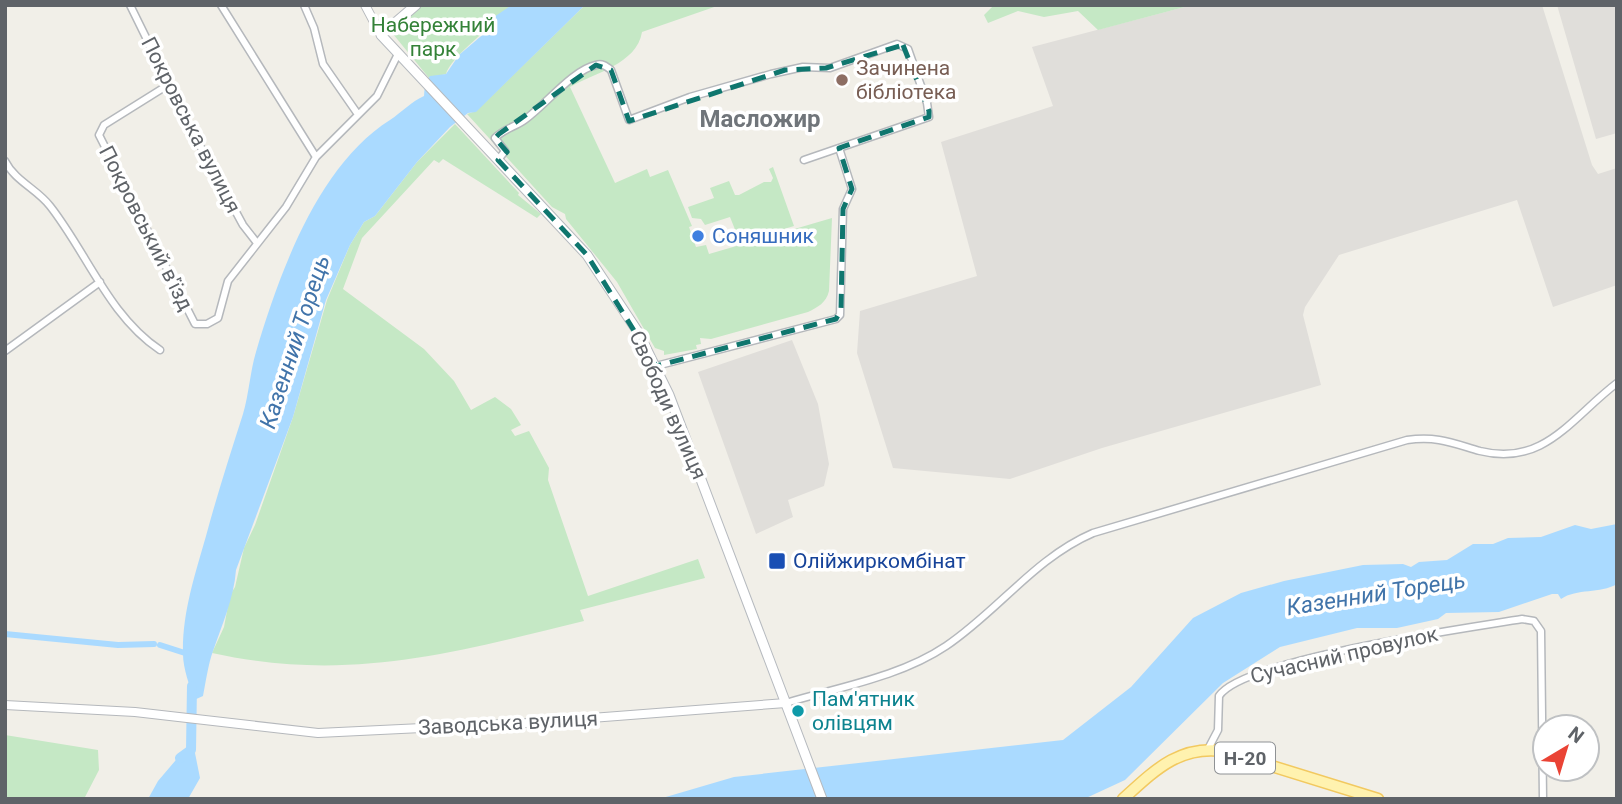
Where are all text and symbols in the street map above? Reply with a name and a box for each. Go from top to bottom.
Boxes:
park label: Набережний парк [371,13,495,61]
street label: Покровська вулиця [136,33,246,217]
place label: Зачинена бібліотека [856,56,957,104]
marker: Зачинена бібліотека [834,72,850,88]
district label: Масложир [700,105,820,133]
street label: Покровський в'їзд [94,142,198,315]
place label: Соняшник [712,224,815,248]
marker: Соняшник [690,228,706,244]
water label: Казенний Торець [254,252,336,432]
street label: Свободи вулиця [624,327,712,483]
place label: Олійжиркомбiнат [793,549,966,573]
marker: Олійжиркомбiнат [767,551,787,571]
water label: Казенний Торець [1285,567,1467,621]
street label: Сучасний провулок [1248,622,1441,688]
place label: Пам'ятник олівцям [812,687,916,735]
marker: Пам'ятник олівцям [790,703,806,719]
street label: Заводська вулиця [418,706,598,740]
north arrow [1531,713,1601,783]
text: N [1564,722,1589,748]
road number: Н-20 [1215,743,1275,774]

